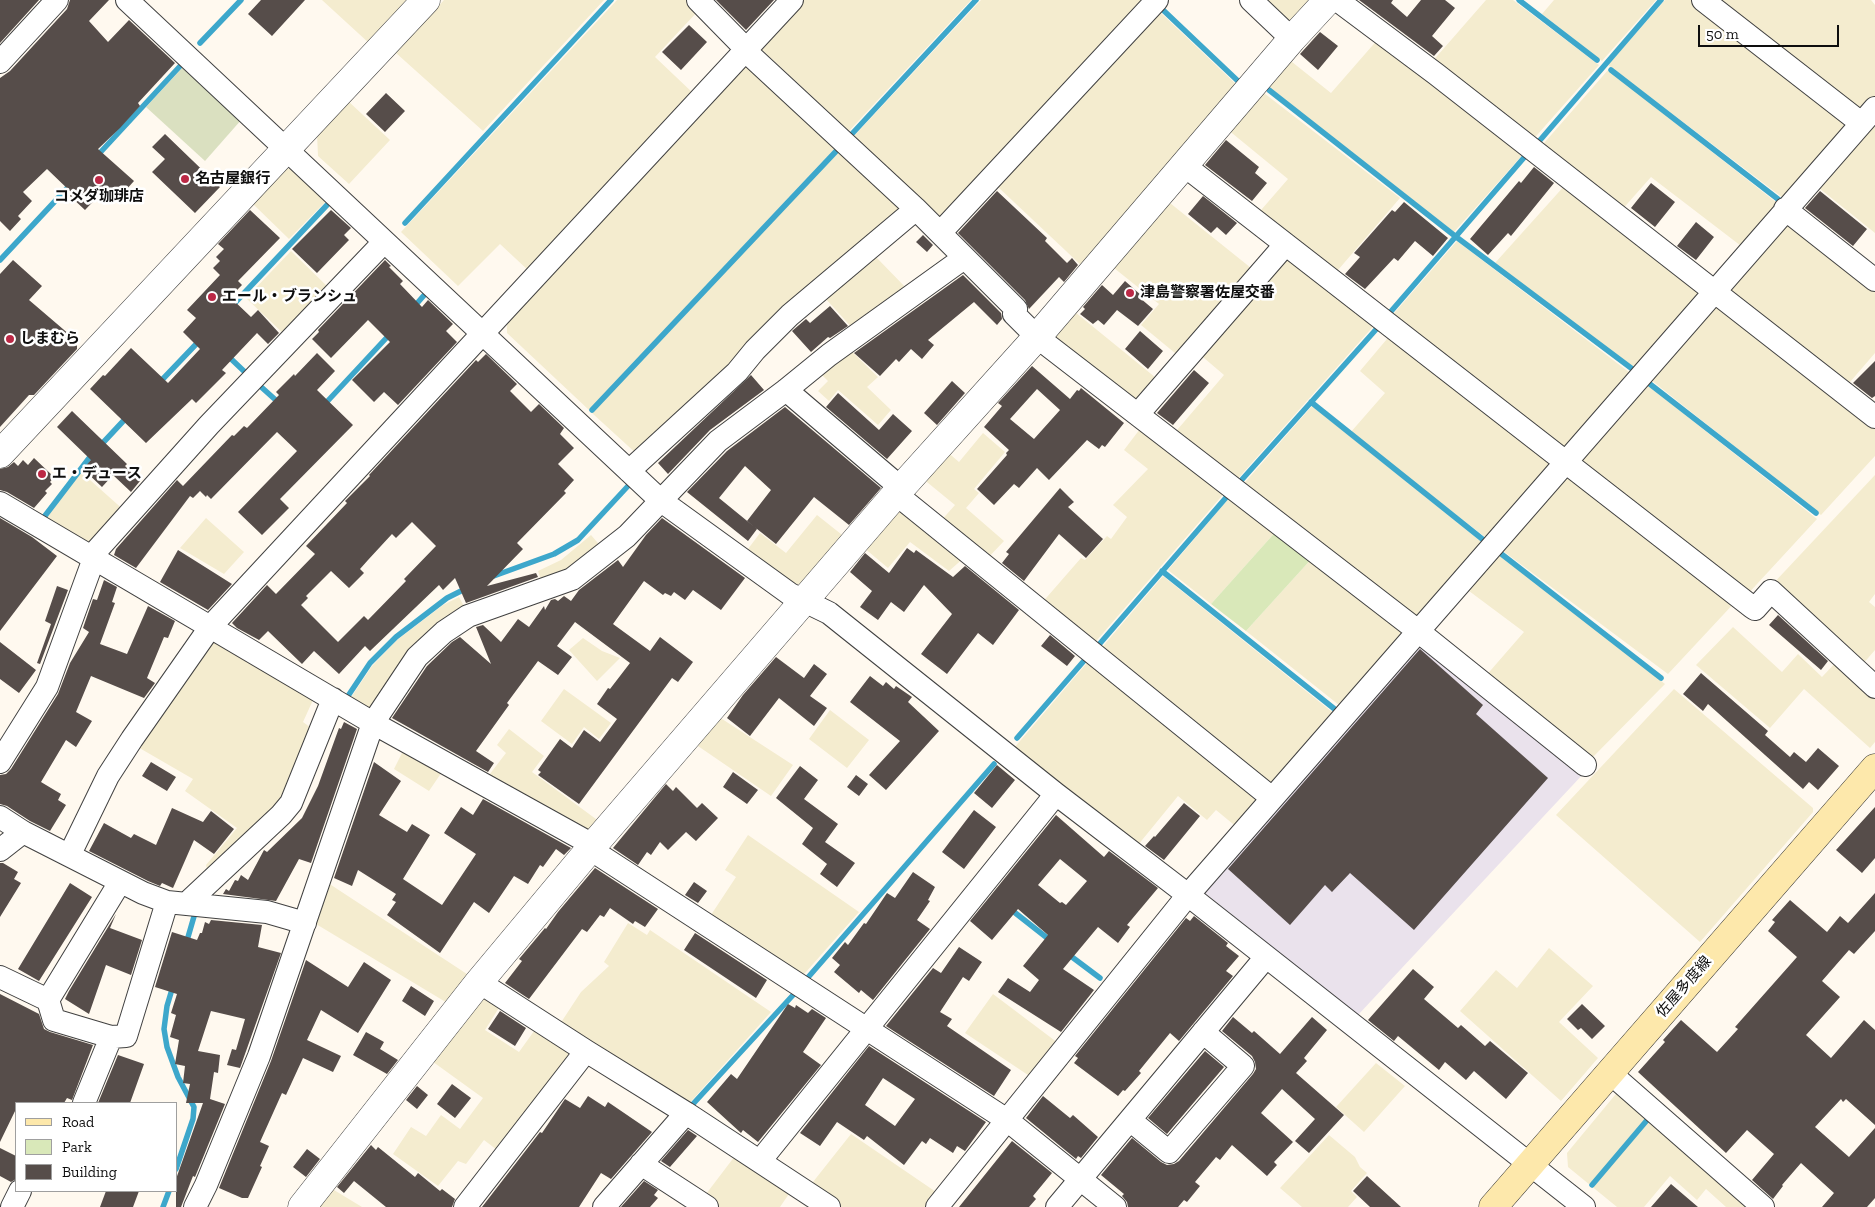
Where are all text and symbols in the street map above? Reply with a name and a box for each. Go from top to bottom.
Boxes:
scale bar [1700,15,1841,47]
text: 50 m [1706,25,1739,43]
place label: 名古屋銀行 [195,170,270,188]
marker: 名古屋銀行 [179,173,191,185]
marker: コメダ珈琲店 [93,174,105,186]
place label: コメダ珈琲店 [54,188,144,206]
place label: 津島警察署佐屋交番 [1140,284,1275,302]
marker: 津島警察署佐屋交番 [1124,287,1136,299]
place label: エール・ブランシュ [222,288,357,306]
marker: エール・ブランシュ [206,291,218,303]
place label: しまむら [20,330,80,348]
marker: しまむら [4,333,16,345]
place label: エ・デュース [52,465,142,483]
marker: エ・デュース [36,468,48,480]
street label: 佐屋多度線 [1653,953,1715,1021]
legend [15,1102,178,1192]
text: Road [62,1113,94,1131]
text: Park [62,1138,92,1156]
text: Building [62,1163,117,1181]

